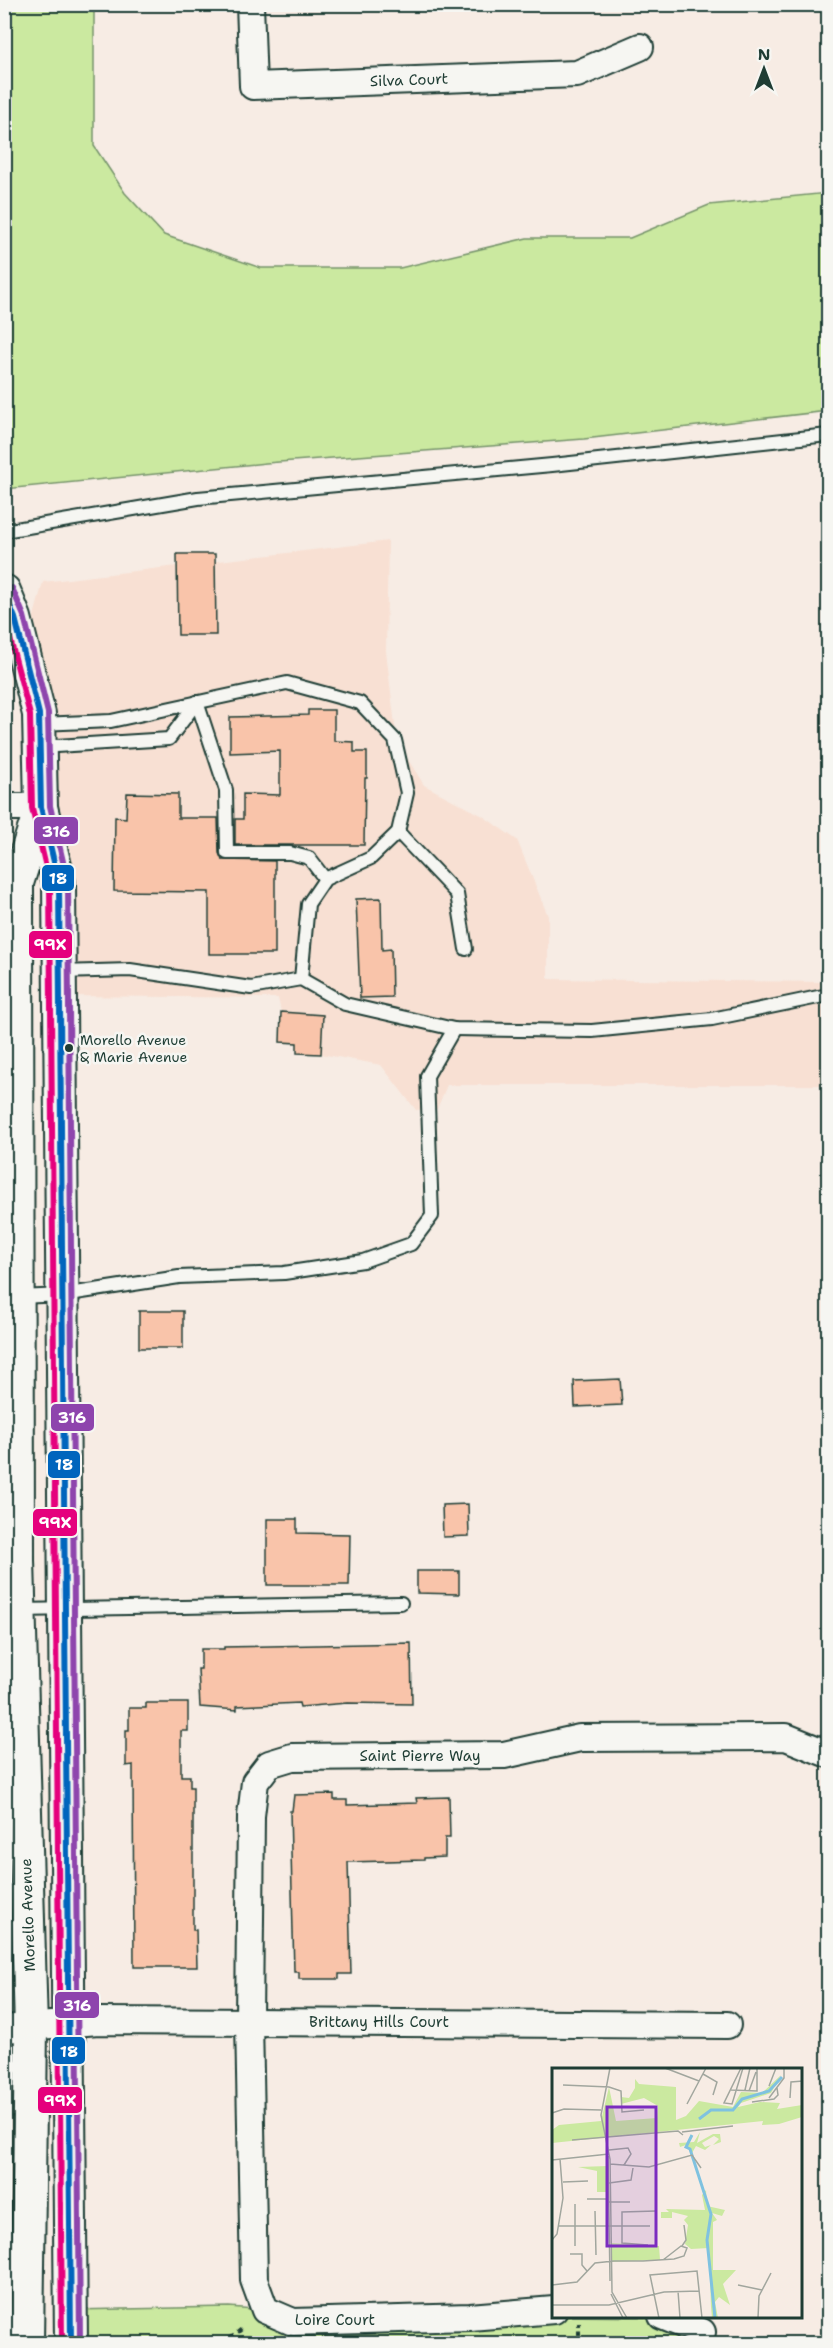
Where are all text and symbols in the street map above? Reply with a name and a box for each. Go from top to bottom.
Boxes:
north arrow [734,39,794,99]
text: N [758,44,770,65]
street label: Silva Court [369,69,449,91]
line badge: 316 [33,816,79,845]
text: 316 [42,821,70,842]
line badge: 18 [41,864,75,892]
text: 18 [49,868,67,889]
line badge: 99X [28,930,73,959]
text: 99X [34,934,67,955]
place label: Morello Avenue & Marie Avenue [80,1031,187,1066]
marker: Morello Avenue & Marie Avenue [63,1042,75,1054]
line badge: 316 [50,1403,95,1432]
text: 316 [58,1407,86,1428]
line badge: 18 [47,1450,81,1479]
text: 18 [55,1454,73,1475]
line badge: 99X [32,1508,78,1537]
text: 99X [39,1512,72,1533]
street label: Saint Pierre Way [359,1746,481,1766]
street label: Morello Avenue [16,1858,40,1972]
line badge: 316 [54,1991,100,2019]
text: 316 [63,1995,91,2016]
street label: Brittany Hills Court [309,2012,449,2032]
line badge: 18 [51,2036,86,2065]
text: 18 [60,2041,78,2062]
inset map [552,2068,803,2318]
line badge: 99X [37,2086,83,2114]
text: 99X [44,2090,77,2111]
street label: Loire Court [295,2310,375,2330]

